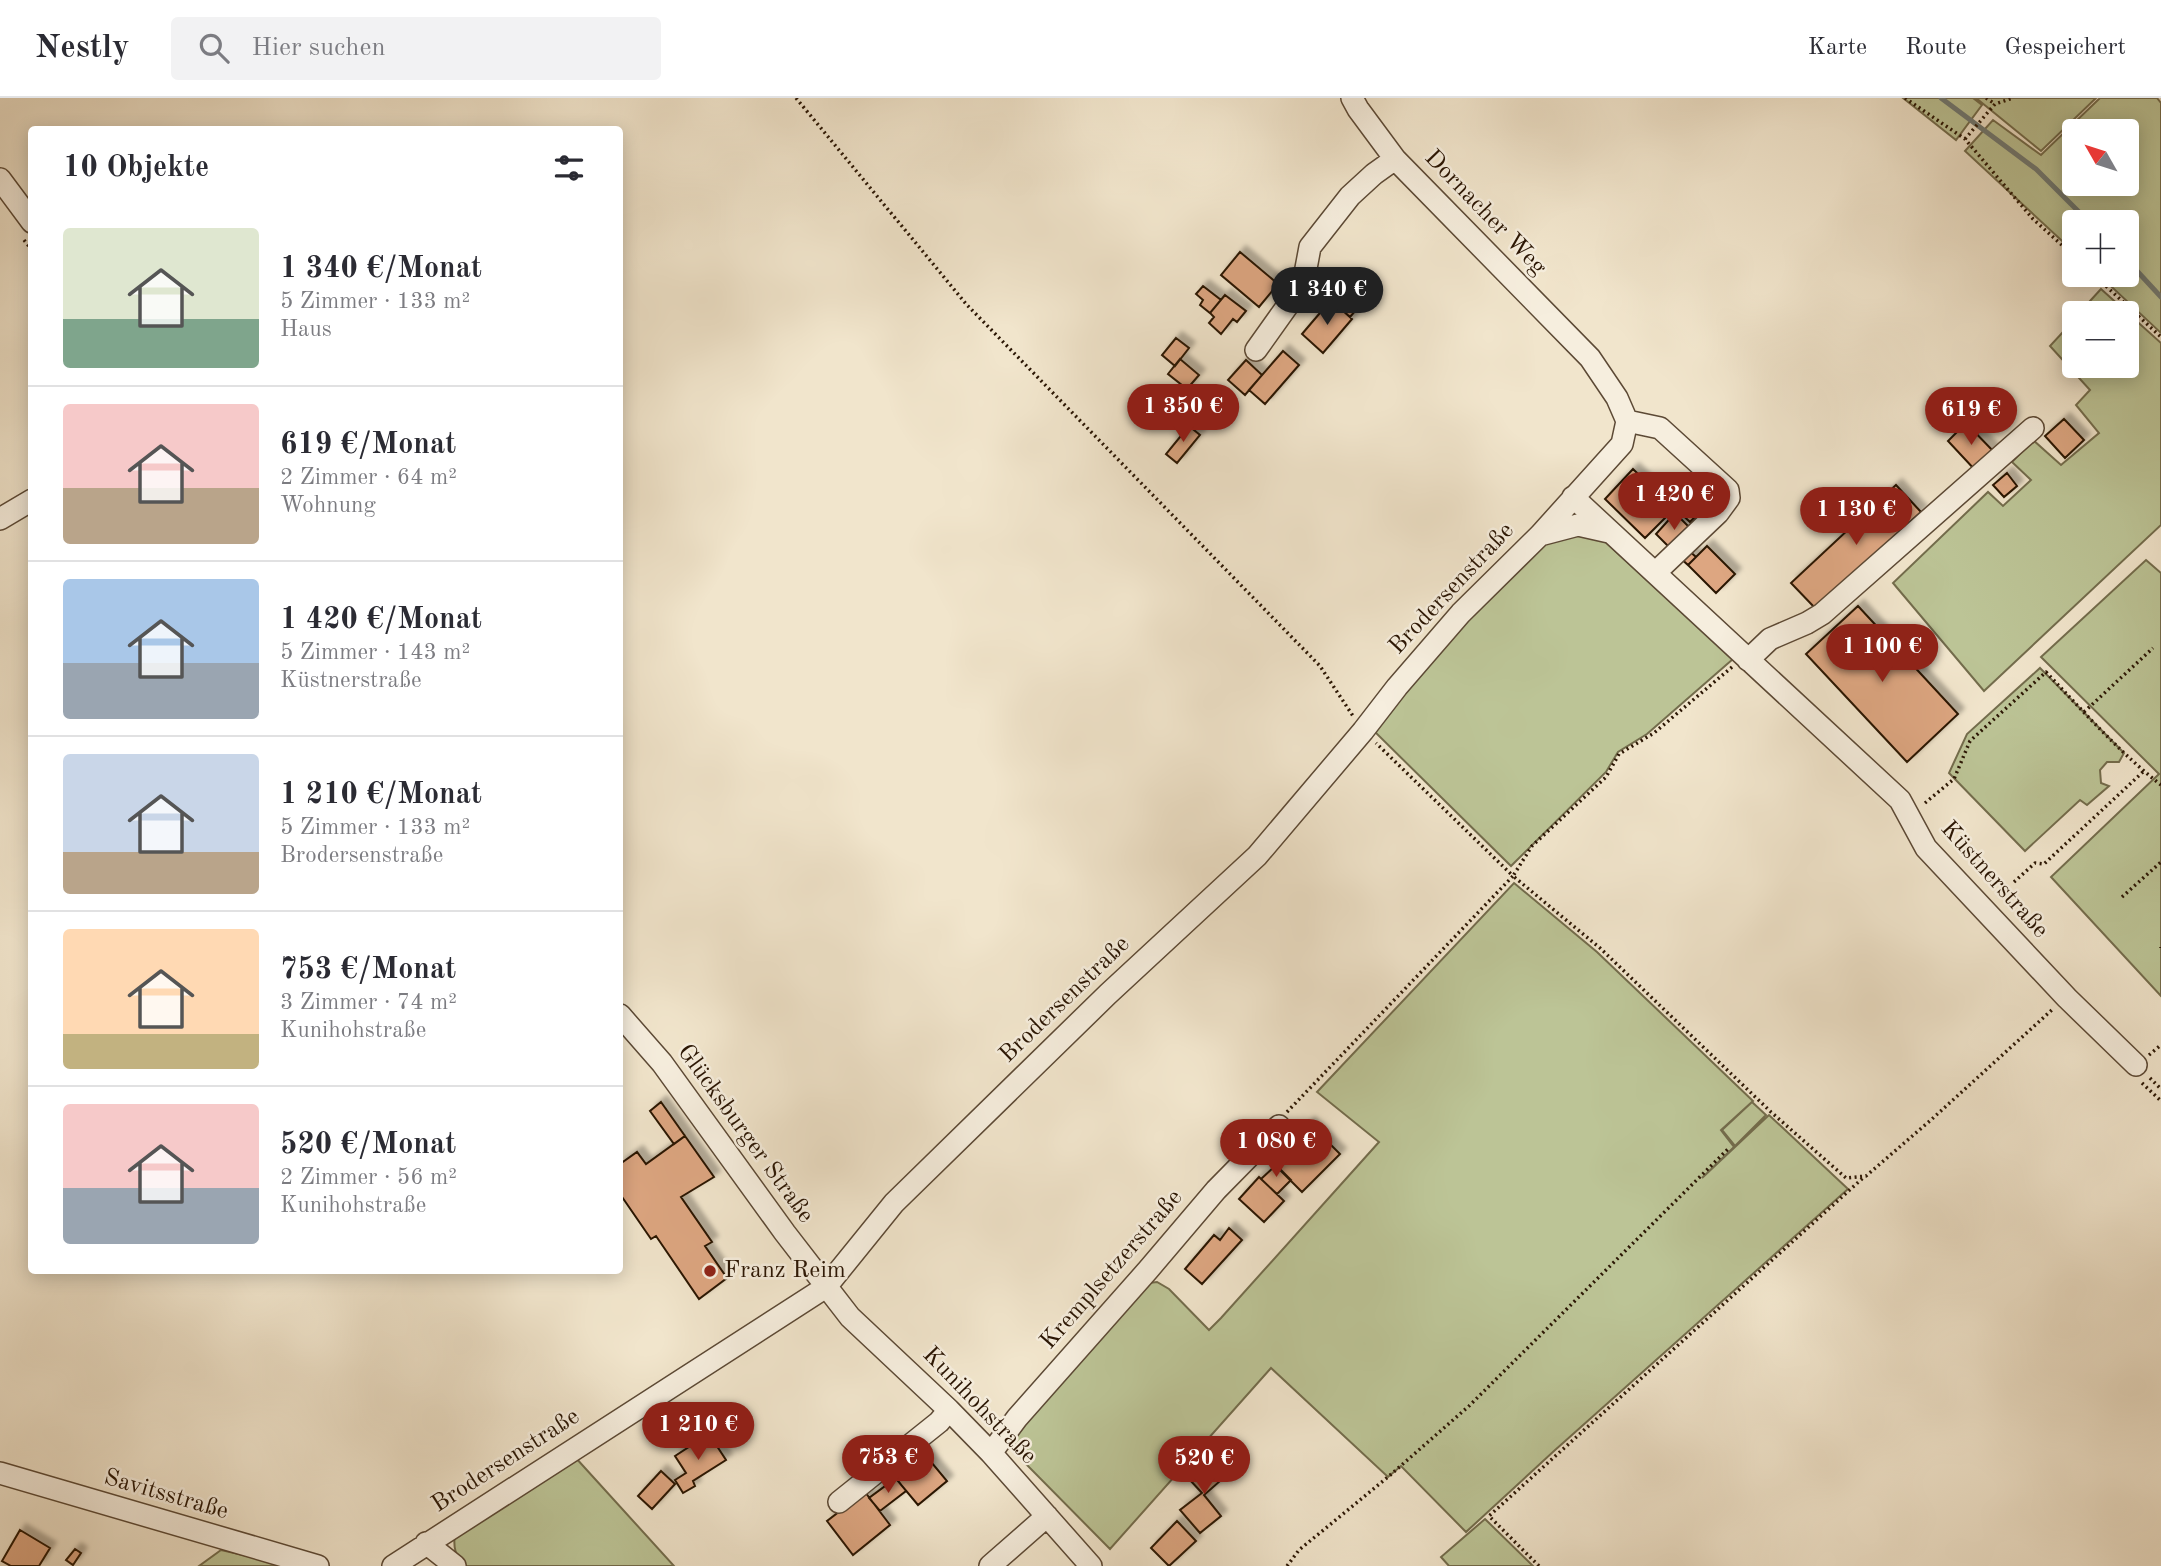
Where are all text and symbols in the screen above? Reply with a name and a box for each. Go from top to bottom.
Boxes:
search box [171,17,661,80]
icon: search [195,29,233,67]
text: Nestly [35,32,129,65]
text: Hier suchen [251,35,386,61]
text: Karte [1808,36,1867,60]
text: Route [1905,36,1967,60]
text: Gespeichert [2005,36,2126,60]
north arrow [2062,119,2138,196]
map controls [2062,119,2139,378]
street label: Dornacher Weg [1419,146,1551,280]
icon: filters [550,149,588,187]
text: 10 Objekte [63,153,209,183]
button: + [2062,210,2139,287]
text: 1 340 €/Monat [280,254,482,284]
icon: home [119,256,203,340]
pin: 1 340 € [1262,268,1392,327]
text: 1 340 € [1287,278,1367,301]
text: 5 Zimmer · 133 m² [280,290,470,313]
button: − [2062,301,2139,378]
text: Haus [280,318,332,341]
pin: 1 350 € [1118,384,1248,444]
pin: 619 € [1922,388,2020,447]
text: 1 350 € [1143,395,1223,418]
text: 619 € [1941,398,2001,421]
text: 619 €/Monat [280,430,456,460]
icon: home [119,432,203,516]
text: 2 Zimmer · 64 m² [280,466,457,489]
pin: 1 420 € [1609,472,1739,532]
text: 1 420 € [1634,483,1714,506]
pin: 1 130 € [1791,488,1921,547]
text: Wohnung [280,494,376,517]
text: 1 130 € [1816,498,1896,521]
street label: Brodersenstraße [1385,519,1519,659]
text: 1 420 €/Monat [280,605,482,635]
icon: home [119,607,203,691]
pin: 1 100 € [1817,624,1947,684]
text: 1 100 € [1842,635,1922,658]
text: 5 Zimmer · 143 m² [280,641,470,664]
text: Küstnerstraße [280,669,422,692]
text: 1 210 €/Monat [280,780,482,810]
icon: home [119,782,203,866]
text: 5 Zimmer · 133 m² [280,816,470,839]
street label: Küstnerstraße [1936,817,2052,943]
text: Brodersenstraße [280,844,443,867]
street label: Brodersenstraße [995,932,1135,1068]
text: 753 €/Monat [280,955,456,985]
icon: home [119,957,203,1041]
text: 3 Zimmer · 74 m² [280,991,457,1014]
text: Kunihohstraße [280,1019,426,1042]
street label: Glücksburger Straße [672,1040,818,1228]
pin: 1 080 € [1211,1119,1341,1179]
text: 520 €/Monat [280,1130,456,1160]
text: 1 080 € [1236,1130,1316,1153]
icon: home [119,1132,203,1216]
text: 2 Zimmer · 56 m² [280,1166,457,1189]
street label: Kremplsetzerstraße [1037,1186,1187,1354]
text: Kunihohstraße [280,1194,426,1217]
place label: Franz Reim [724,1259,846,1283]
marker: Franz Reim [702,1263,718,1279]
street label: Kunihohstraße [917,1343,1041,1469]
pin: 1 210 € [633,1402,763,1462]
street label: Brodersenstraße [428,1405,584,1517]
text: 1 210 € [658,1413,738,1436]
pin: 753 € [839,1436,937,1495]
pin: 520 € [1155,1436,1253,1496]
text: 753 € [858,1446,918,1469]
text: 520 € [1174,1447,1234,1470]
street label: Savitsstraße [101,1466,231,1524]

